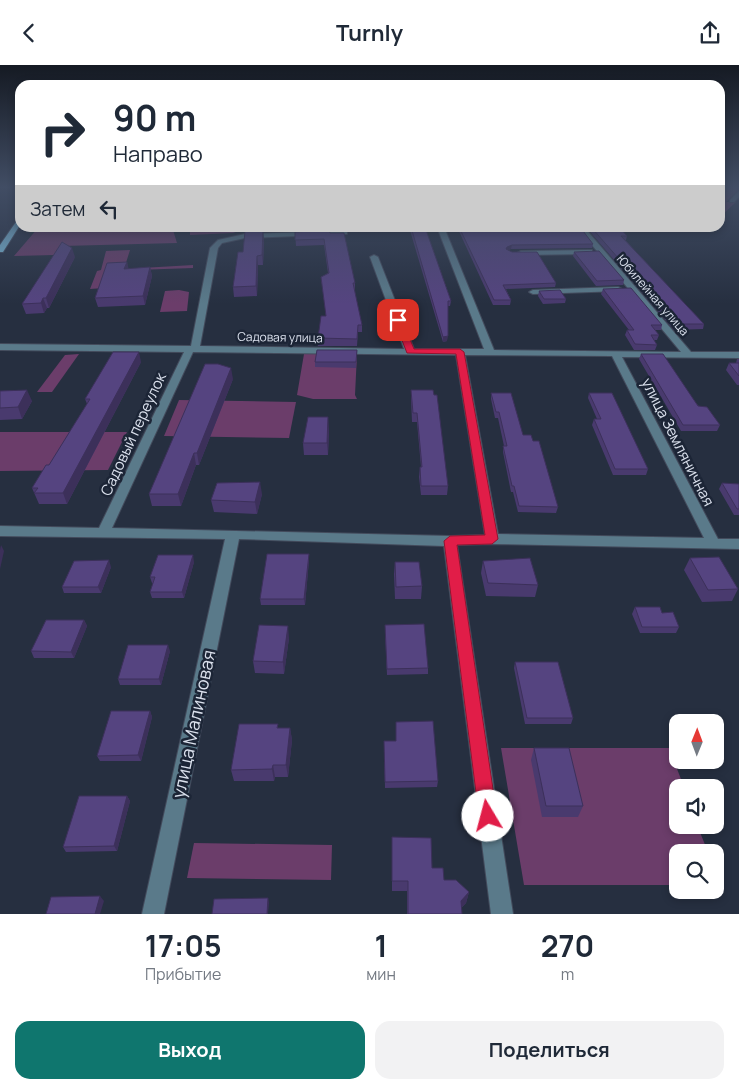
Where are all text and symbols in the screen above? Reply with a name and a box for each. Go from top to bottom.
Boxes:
text: Turnly [336,18,403,48]
icon: back [15,19,43,47]
icon: share [696,19,724,47]
text: 90 m [113,94,196,142]
icon: right [30,100,95,165]
text: Направо [113,139,203,169]
icon: left [95,195,123,223]
text: Затем [30,196,85,222]
street label: Юбилейная улица [613,251,693,339]
pin [377,299,419,341]
icon: arrive [384,306,412,334]
street label: Садовая улица [237,328,323,346]
street label: Садовый переулок [95,368,171,499]
street label: улица Земляничная [637,374,719,510]
street label: улица Малиновая [166,648,220,800]
north arrow [669,714,724,769]
map controls [669,714,724,899]
button: sound [669,779,724,834]
position arrow [461,789,513,841]
button: search [669,844,724,899]
text: 17:05 [145,925,222,966]
text: 1 [374,925,388,966]
text: 270 [541,925,594,966]
text: Прибытие [145,963,221,985]
text: мин [366,963,396,985]
text: m [561,963,574,985]
button: Выход [15,1021,365,1079]
button: Поделиться [375,1021,724,1079]

